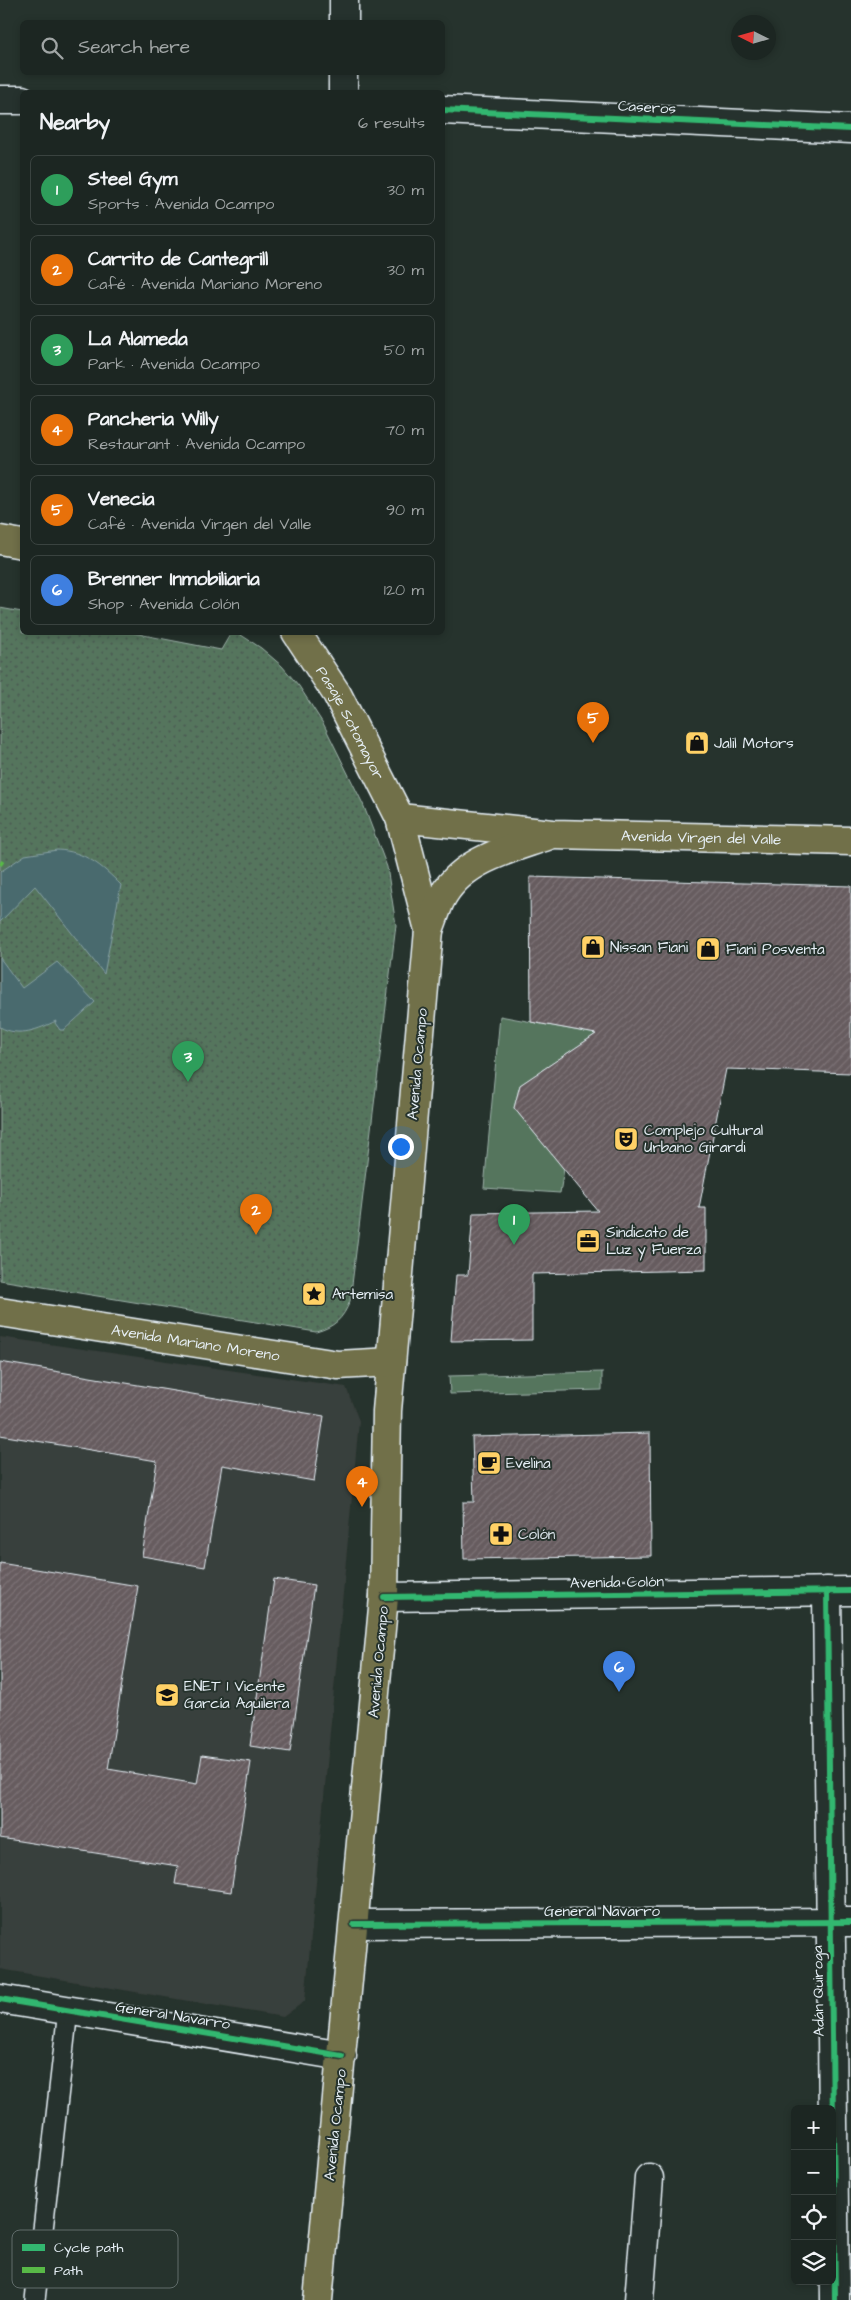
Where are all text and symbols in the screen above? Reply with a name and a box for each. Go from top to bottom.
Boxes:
north arrow [731,15,776,60]
search box [20,20,445,75]
icon: search [38,34,66,62]
text: Search here [78,34,190,61]
street label: Caseros [617,95,677,120]
text: Nearby [40,108,110,137]
text: 6 results [358,112,425,134]
text: Steel Gym [88,166,177,193]
text: 1 [56,179,58,201]
text: 30 m [387,179,424,201]
text: Sports · Avenida Ocampo [88,193,274,215]
text: Carrito de Cantegrill [88,246,268,273]
text: 2 [52,259,62,281]
text: 30 m [387,259,424,281]
text: Café · Avenida Mariano Moreno [88,273,322,295]
text: La Alameda [88,326,188,353]
text: 3 [53,339,61,361]
text: 50 m [384,339,424,361]
text: Park · Avenida Ocampo [88,353,260,375]
text: Pancheria Willy [88,406,219,433]
text: 4 [52,419,62,441]
text: 70 m [385,419,424,441]
text: Restaurant · Avenida Ocampo [88,433,305,455]
text: Venecia [88,486,155,513]
text: 5 [51,499,63,521]
text: 90 m [386,499,424,521]
text: Café · Avenida Virgen del Valle [88,513,311,535]
text: Brenner Inmobiliaria [88,566,260,593]
text: 6 [52,579,62,601]
text: 120 m [384,579,424,601]
text: Shop · Avenida Colón [88,593,239,615]
street label: Pasaje Sotomayor [311,662,389,783]
pin: 5 [577,702,609,743]
shop icon: Jalil Motors [684,730,710,756]
place label: Jalil Motors [714,733,794,754]
street label: Avenida Virgen del Valle [621,826,781,850]
shop icon: Nissan Fiani [580,934,606,960]
shop icon: Fiani Posventa [695,936,721,962]
place label: Nissan Fiani [610,937,689,958]
place label: Fiani Posventa [726,939,825,960]
street label: Avenida Ocampo [402,1007,433,1121]
pin: 3 [172,1041,204,1082]
place label: Complejo Cultural Urbano Girardi [644,1120,763,1158]
theatre icon: Complejo Cultural Urbano Girardi [613,1126,639,1152]
your location [388,1134,414,1160]
pin: 2 [240,1194,272,1235]
pin: 1 [498,1204,530,1245]
place label: Sindicato de Luz y Fuerza [606,1222,701,1261]
office icon: Sindicato de Luz y Fuerza [575,1228,601,1254]
place icon: Artemisa [301,1281,327,1307]
place label: Artemisa [332,1284,394,1305]
street label: Avenida Mariano Moreno [110,1320,282,1367]
cafe icon: Evelina [476,1450,502,1476]
place label: Evelina [506,1453,551,1474]
pin: 4 [346,1466,378,1507]
pharmacy icon: Colón [488,1521,514,1547]
place label: Colón [518,1524,556,1545]
street label: Avenida Colón [570,1571,665,1594]
street label: Avenida Ocampo [363,1605,394,1719]
pin: 6 [603,1651,635,1692]
place label: ENET 1 Vicente García Aguilera [184,1676,290,1715]
school or university icon: ENET 1 Vicente García Aguilera [154,1682,180,1708]
street label: General Navarro [544,1901,660,1922]
street label: Adán Quiroga [807,1945,831,2037]
street label: General Navarro [114,1996,232,2035]
street label: Avenida Ocampo [319,2068,352,2182]
map controls [791,2105,836,2285]
button: + [791,2105,836,2150]
button: − [791,2150,836,2195]
button: locate [791,2195,836,2240]
legend [12,2230,178,2288]
text: Cycle path [54,2238,123,2258]
button: layers [791,2240,836,2285]
text: Path [54,2261,83,2281]

